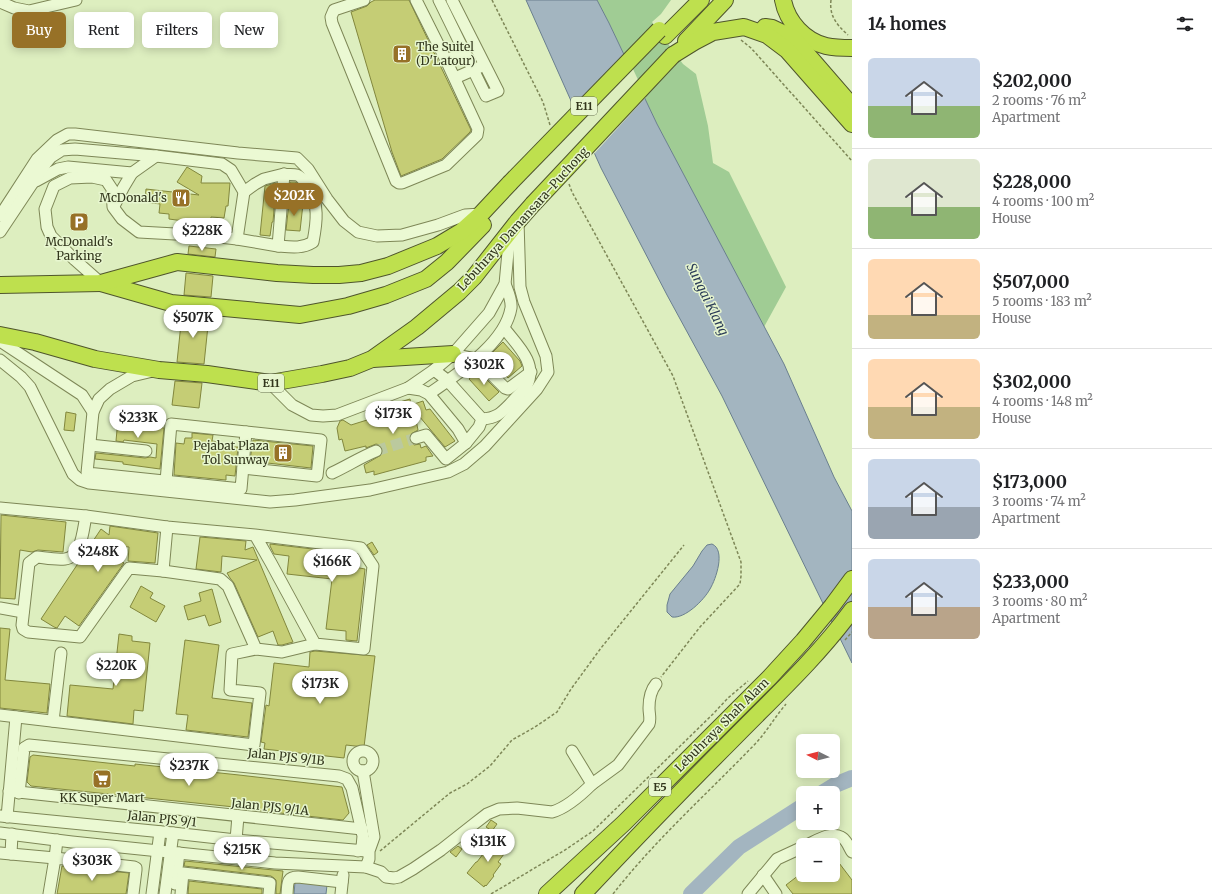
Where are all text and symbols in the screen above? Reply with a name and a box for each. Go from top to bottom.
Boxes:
chip: Buy [12,12,66,48]
chip: Rent [74,12,134,48]
chip: Filters [142,12,212,48]
chip: New [220,12,278,48]
text: 14 homes [868,13,946,35]
icon: filters [1174,13,1196,35]
place label: The Suitel (D'Latour) [416,39,475,68]
building icon: The Suitel (D'Latour) [391,43,413,65]
text: $202,000 [992,70,1072,92]
icon: home [900,74,948,122]
text: 2 rooms · 76 m² [992,92,1086,109]
road number: E11 [571,97,597,115]
text: Apartment [992,109,1060,126]
street label: Lebuhraya Damansara–Puchong [454,143,592,294]
text: $228,000 [992,171,1071,193]
icon: home [900,175,948,223]
pin: $202K [266,183,322,217]
restaurant icon: McDonald's [170,187,192,209]
text: $202K [273,187,315,204]
place label: McDonald's [99,190,167,205]
text: 4 rooms · 100 m² [992,193,1094,210]
text: House [992,210,1031,227]
parking icon: McDonald's Parking [68,211,90,233]
pin: $228K [174,218,230,252]
text: $228K [182,222,222,239]
place label: McDonald's Parking [45,234,113,263]
water label: Sungai Klang [683,260,732,338]
text: $507,000 [992,271,1069,293]
icon: home [900,275,948,323]
text: 5 rooms · 183 m² [992,293,1092,310]
pin: $507K [165,305,221,339]
text: $507K [173,309,214,326]
text: House [992,310,1031,327]
pin: $302K [456,352,512,386]
text: $302K [463,356,505,373]
text: $302,000 [992,371,1071,393]
road number: E11 [258,374,284,392]
icon: home [900,375,948,423]
text: 4 rooms · 148 m² [992,393,1093,410]
pin: $173K [365,401,421,435]
pin: $233K [110,405,166,439]
text: $173K [374,405,412,422]
text: $233K [118,409,158,426]
text: House [992,410,1031,427]
place label: Pejabat Plaza Tol Sunway [193,438,270,467]
building icon: Pejabat Plaza Tol Sunway [272,442,294,464]
text: $173,000 [992,471,1067,493]
icon: home [900,475,948,523]
text: 3 rooms · 74 m² [992,493,1086,510]
text: Apartment [992,510,1060,527]
pin: $248K [70,539,126,573]
text: $248K [77,543,119,560]
pin: $166K [304,549,360,583]
text: $166K [312,553,352,570]
text: $233,000 [992,571,1069,593]
icon: home [900,575,948,623]
text: 3 rooms · 80 m² [992,593,1087,610]
text: Apartment [992,610,1060,627]
pin: $220K [88,653,144,687]
text: $220K [95,657,137,674]
pin: $173K [292,671,348,705]
street label: Lebuhraya Shah Alam [672,674,772,775]
text: $173K [301,675,339,692]
north arrow [796,734,840,778]
map controls [796,734,840,882]
street label: Jalan PJS 9/1B [246,745,325,768]
pin: $237K [161,753,217,787]
text: $237K [169,757,209,774]
supermarket icon: KK Super Mart [91,768,113,790]
road number: E5 [649,778,671,796]
button: + [796,786,840,830]
place label: KK Super Mart [59,790,145,805]
street label: Jalan PJS 9/1A [229,795,310,818]
street label: Jalan PJS 9/1 [126,807,198,830]
pin: $131K [460,829,516,863]
text: $131K [470,833,506,850]
pin: $215K [214,837,270,871]
button: − [796,838,840,882]
text: $215K [223,841,261,858]
pin: $303K [64,848,120,882]
text: $303K [72,852,112,869]

